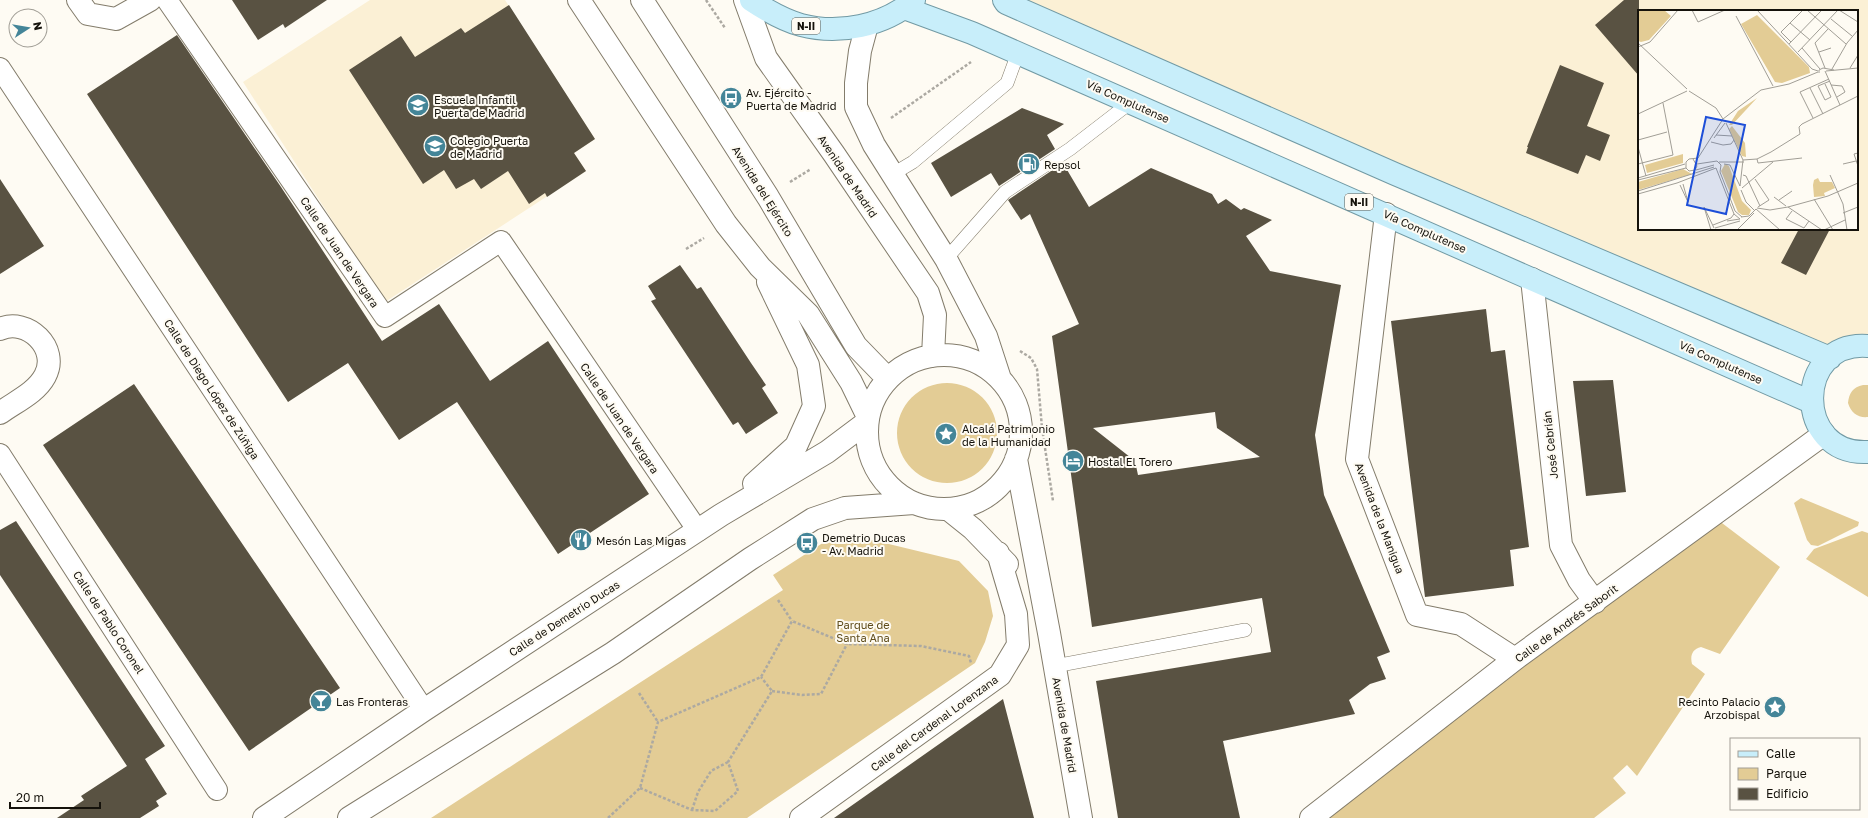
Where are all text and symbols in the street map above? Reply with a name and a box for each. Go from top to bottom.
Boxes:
north arrow [8,8,48,48]
inset map [1638,10,1858,230]
road number: N-II [792,18,820,34]
text: N [31,20,45,31]
street label: Vía Complutense [1084,77,1172,125]
bus stop icon: Av. Ejército - Puerta de Madrid [718,85,744,111]
place label: Av. Ejército - Puerta de Madrid [746,86,836,112]
school or university icon: Escuela Infantil Puerta de Madrid [405,92,431,118]
place label: Escuela Infantil Puerta de Madrid [434,93,524,119]
street label: Avenida de Madrid [816,132,880,220]
school or university icon: Colegio Puerta de Madrid [422,133,448,159]
place label: Colegio Puerta de Madrid [450,134,528,160]
street label: Avenida del Ejército [730,143,796,239]
fuel station icon: Repsol [1016,151,1042,177]
place label: Repsol [1044,158,1081,171]
street label: Calle de Juan de Vergara [298,194,382,310]
road number: N-II [1345,194,1373,210]
street label: Vía Complutense [1381,207,1469,255]
street label: Calle de Diego López de Zúñiga [162,316,262,462]
street label: Vía Complutense [1677,338,1765,386]
street label: Calle de Juan de Vergara [578,360,662,476]
street label: José Cebrián [1540,410,1560,480]
place icon: Alcalá Patrimonio de la Humanidad [933,421,959,447]
place label: Alcalá Patrimonio de la Humanidad [962,422,1055,448]
hotel icon: Hostal El Torero [1060,448,1086,474]
place label: Hostal El Torero [1088,455,1173,468]
street label: Avenida de la Manigua [1353,461,1407,575]
restaurant icon: Mesón Las Migas [568,527,594,553]
bus stop icon: Demetrio Ducas - Av. Madrid [794,530,820,556]
place label: Demetrio Ducas - Av. Madrid [822,531,906,557]
place label: Mesón Las Migas [596,534,686,547]
street label: Calle de Pablo Coronel [71,568,147,676]
street label: Calle de Demetrio Ducas [506,577,622,659]
street label: Calle de Andrés Saborit [1512,581,1620,665]
park label: Parque de Santa Ana [836,618,890,644]
street label: Calle del Cardenal Lorenzana [868,672,1000,774]
street label: Avenida de Madrid [1050,676,1080,774]
bar icon: Las Fronteras [308,688,334,714]
place icon: Recinto Palacio Arzobispal [1762,694,1788,720]
place label: Las Fronteras [336,695,408,708]
place label: Recinto Palacio Arzobispal [1678,695,1760,721]
legend [1730,738,1860,810]
text: Calle [1766,746,1796,761]
text: Parque [1766,766,1807,781]
scale bar [10,784,100,810]
text: Edificio [1766,786,1808,801]
text: 20 m [16,790,44,805]

